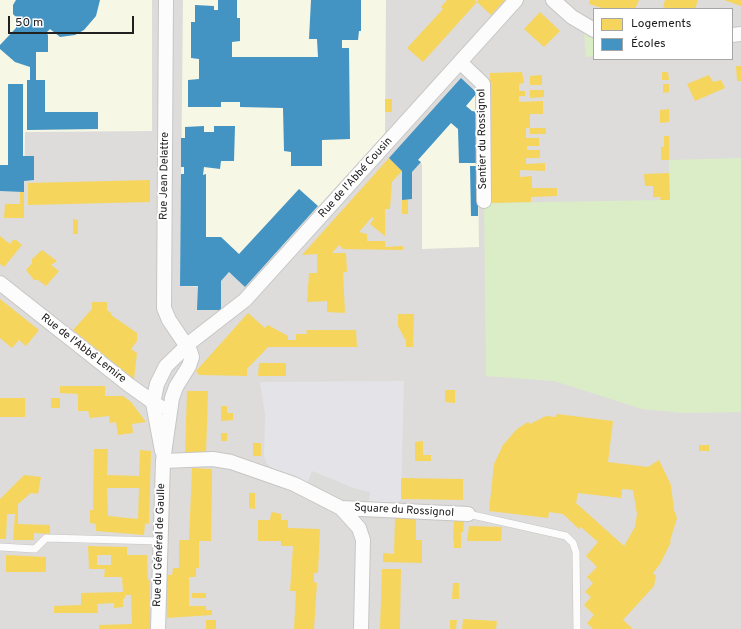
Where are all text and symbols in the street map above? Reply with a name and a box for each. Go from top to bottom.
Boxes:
scale bar [10,8,136,34]
legend [593,8,733,60]
text: 50 m [15,15,43,31]
text: Logements [631,16,691,32]
text: Écoles [631,36,666,52]
street label: Sentier du Rossignol [476,88,490,190]
street label: Rue Jean Delattre [158,132,172,220]
street label: Rue de l'Abbé Cousin [316,135,396,221]
street label: Rue de l'Abbé Lemire [38,312,128,386]
street label: Rue du Général de Gaulle [151,483,169,607]
street label: Square du Rossignol [354,502,454,520]

